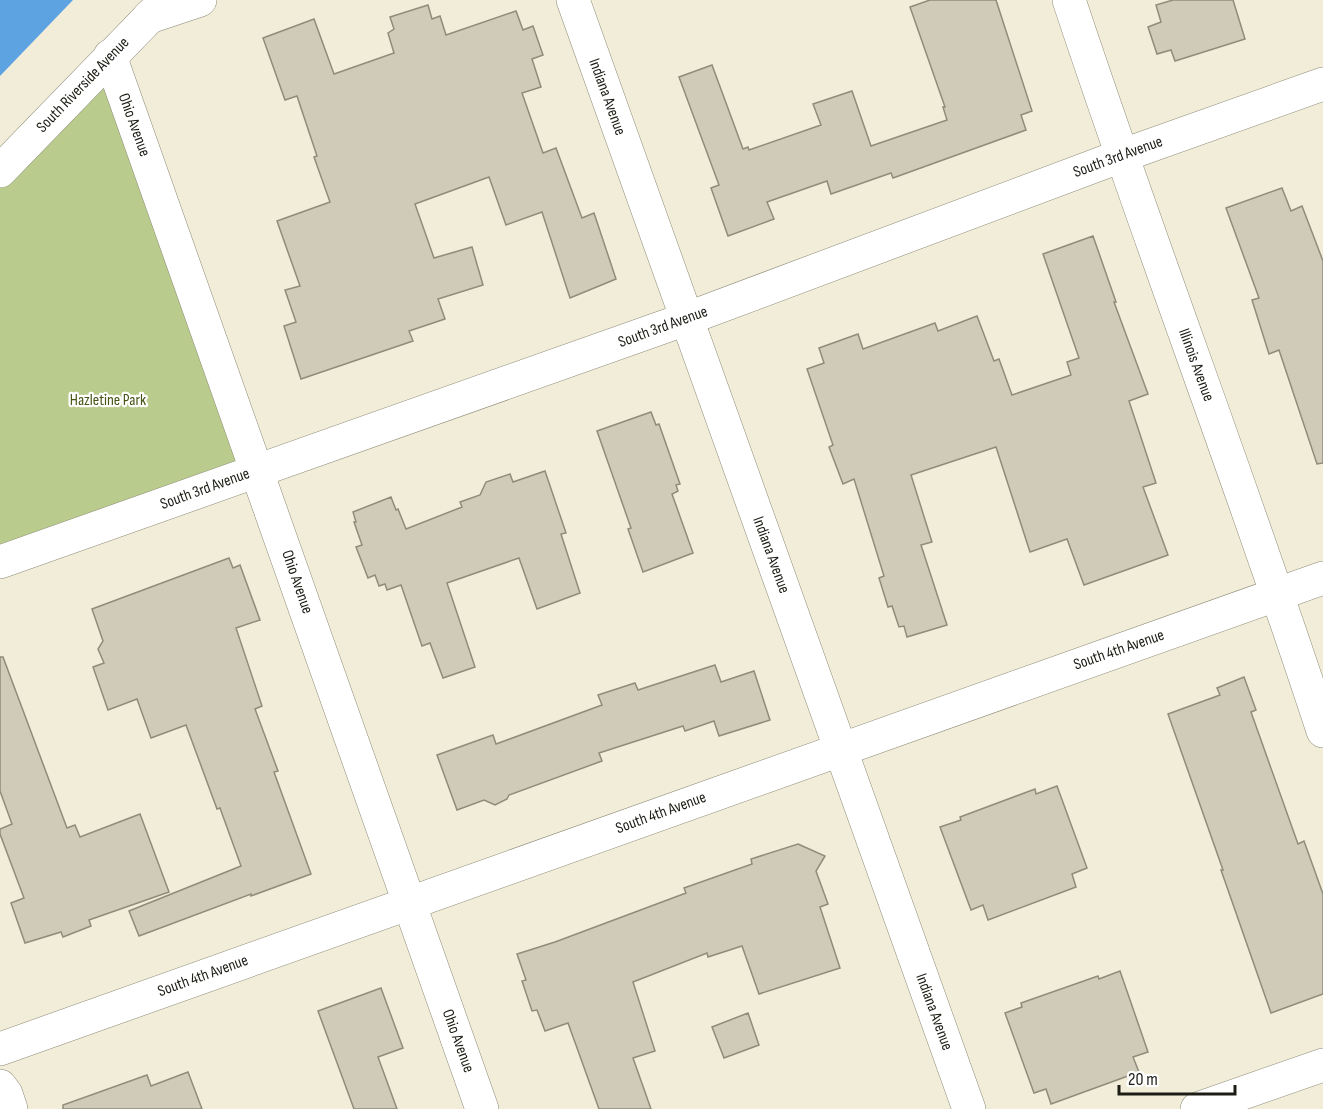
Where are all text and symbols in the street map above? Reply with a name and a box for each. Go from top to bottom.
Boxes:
street label: South Riverside Avenue [33,33,133,137]
street label: Indiana Avenue [584,56,630,138]
street label: Ohio Avenue [114,91,154,159]
street label: South 3rd Avenue [1071,132,1165,182]
street label: South 3rd Avenue [616,302,710,352]
street label: Illinois Avenue [1174,326,1218,404]
park label: Hazletine Park [70,391,146,410]
street label: South 3rd Avenue [158,464,252,514]
street label: Indiana Avenue [748,514,794,596]
street label: Ohio Avenue [277,548,317,616]
street label: South 4th Avenue [1071,626,1167,674]
street label: South 4th Avenue [613,788,709,838]
street label: South 4th Avenue [155,951,251,1001]
street label: Indiana Avenue [911,971,957,1053]
street label: Ohio Avenue [438,1007,478,1075]
scale bar [1119,1058,1234,1096]
text: 20 m [1128,1069,1158,1090]

